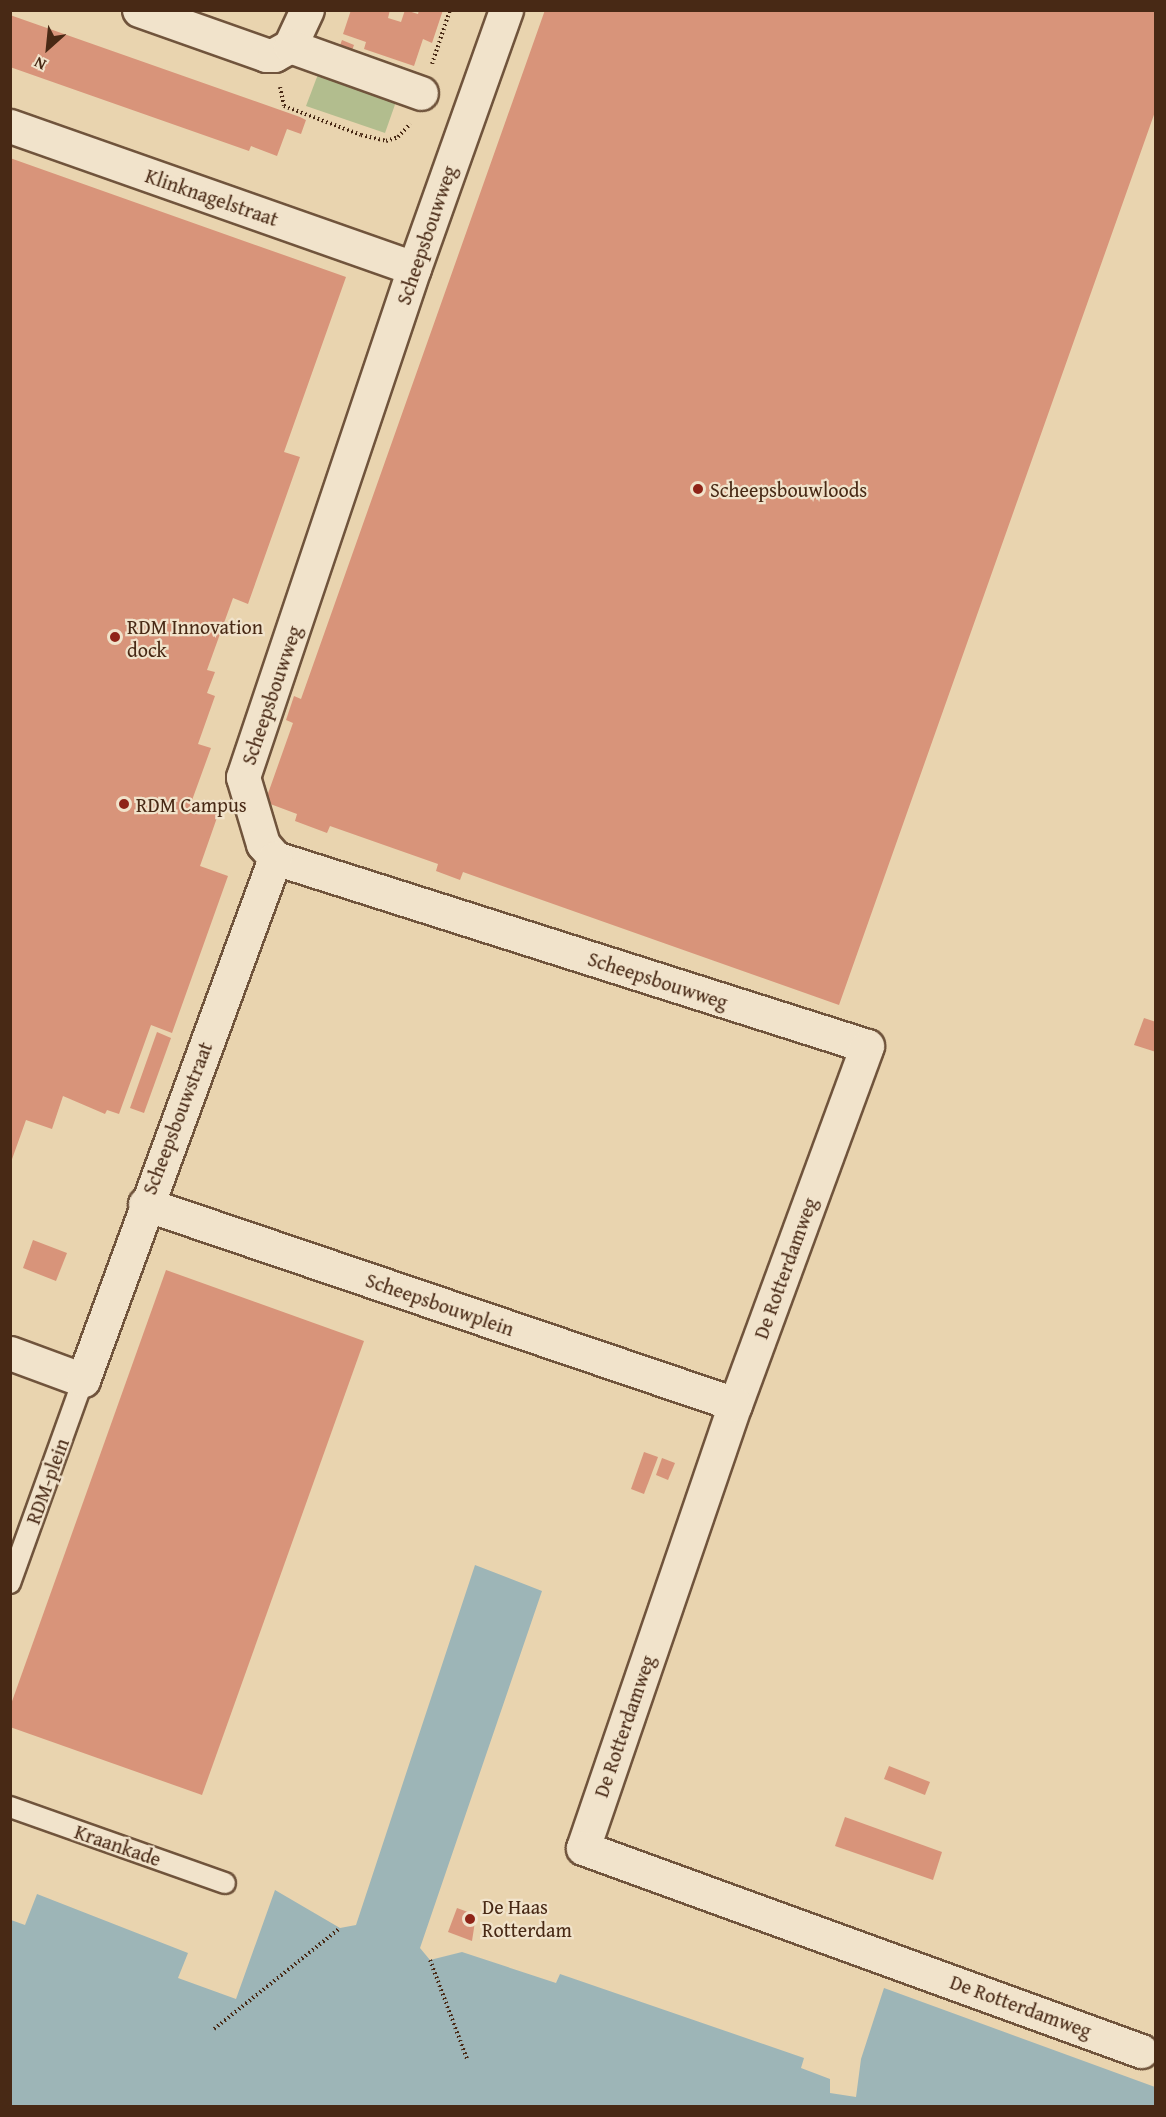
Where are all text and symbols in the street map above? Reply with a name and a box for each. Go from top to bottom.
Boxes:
north arrow [18,18,78,78]
text: N [30,51,50,77]
street label: Scheepsbouwweg [391,162,461,308]
street label: Klinknagelstraat [142,163,282,231]
place label: Scheepsbouwloods [710,477,867,501]
marker: Scheepsbouwloods [691,482,705,496]
place label: RDM Innovation dock [127,614,263,661]
street label: Scheepsbouwweg [236,622,306,768]
marker: RDM Innovation dock [108,630,122,644]
place label: RDM Campus [136,792,247,816]
marker: RDM Campus [117,797,131,811]
street label: Scheepsbouwweg [585,946,731,1014]
street label: Scheepsbouwstraat [137,1038,217,1198]
street label: De Rotterdamweg [748,1194,822,1342]
street label: Scheepsbouwplein [363,1267,517,1341]
street label: RDM-plein [20,1435,74,1527]
street label: De Rotterdamweg [588,1652,660,1800]
street label: Kraankade [72,1819,164,1871]
place label: De Haas Rotterdam [482,1895,572,1942]
marker: De Haas Rotterdam [463,1912,477,1926]
street label: De Rotterdamweg [947,1969,1095,2043]

